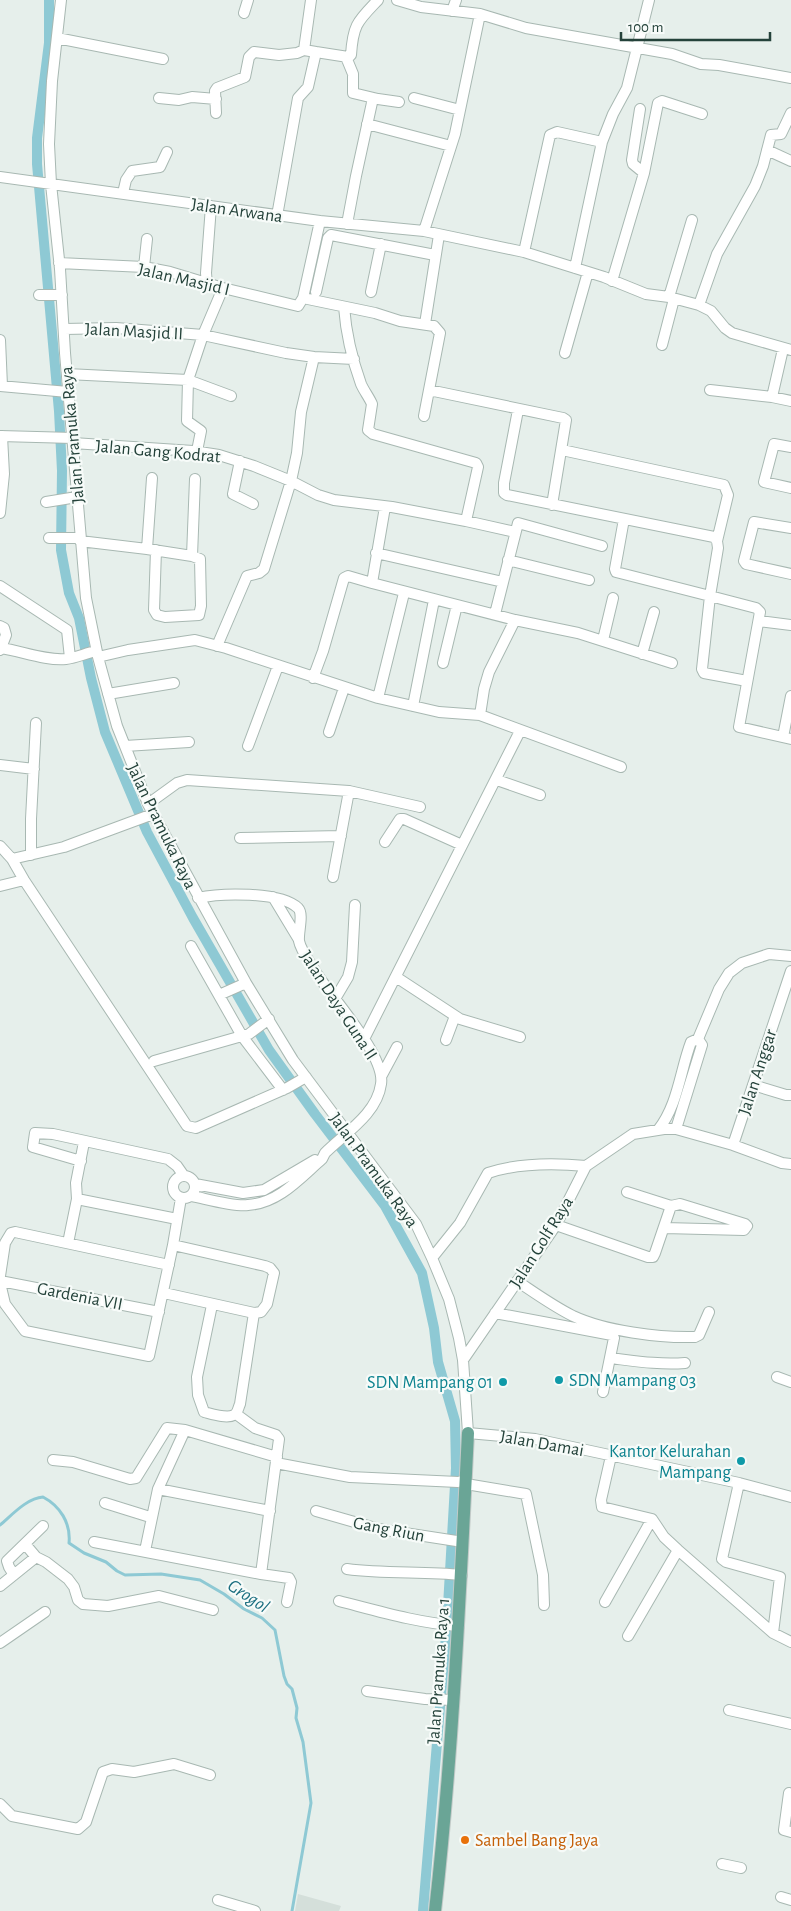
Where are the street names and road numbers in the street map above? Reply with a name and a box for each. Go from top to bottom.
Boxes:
street label: Jalan Arwana [190,196,284,226]
street label: Jalan Masjid I [136,261,231,299]
street label: Jalan Masjid II [84,320,184,344]
street label: Jalan Pramuka Raya [58,366,88,504]
street label: Jalan Gang Kodrat [95,438,221,466]
street label: Jalan Pramuka Raya [123,761,199,892]
street label: Jalan Daya Guna II [296,948,380,1063]
street label: Jalan Anggar [736,1027,780,1117]
street label: Jalan Pramuka Raya [326,1110,421,1231]
street label: Jalan Golf Raya [507,1194,577,1291]
street label: Gardenia VII [35,1280,124,1314]
street label: Jalan Damai [498,1428,585,1460]
street label: Gang Riun [352,1514,426,1546]
street label: Jalan Pramuka Raya 1 [425,1597,453,1745]

